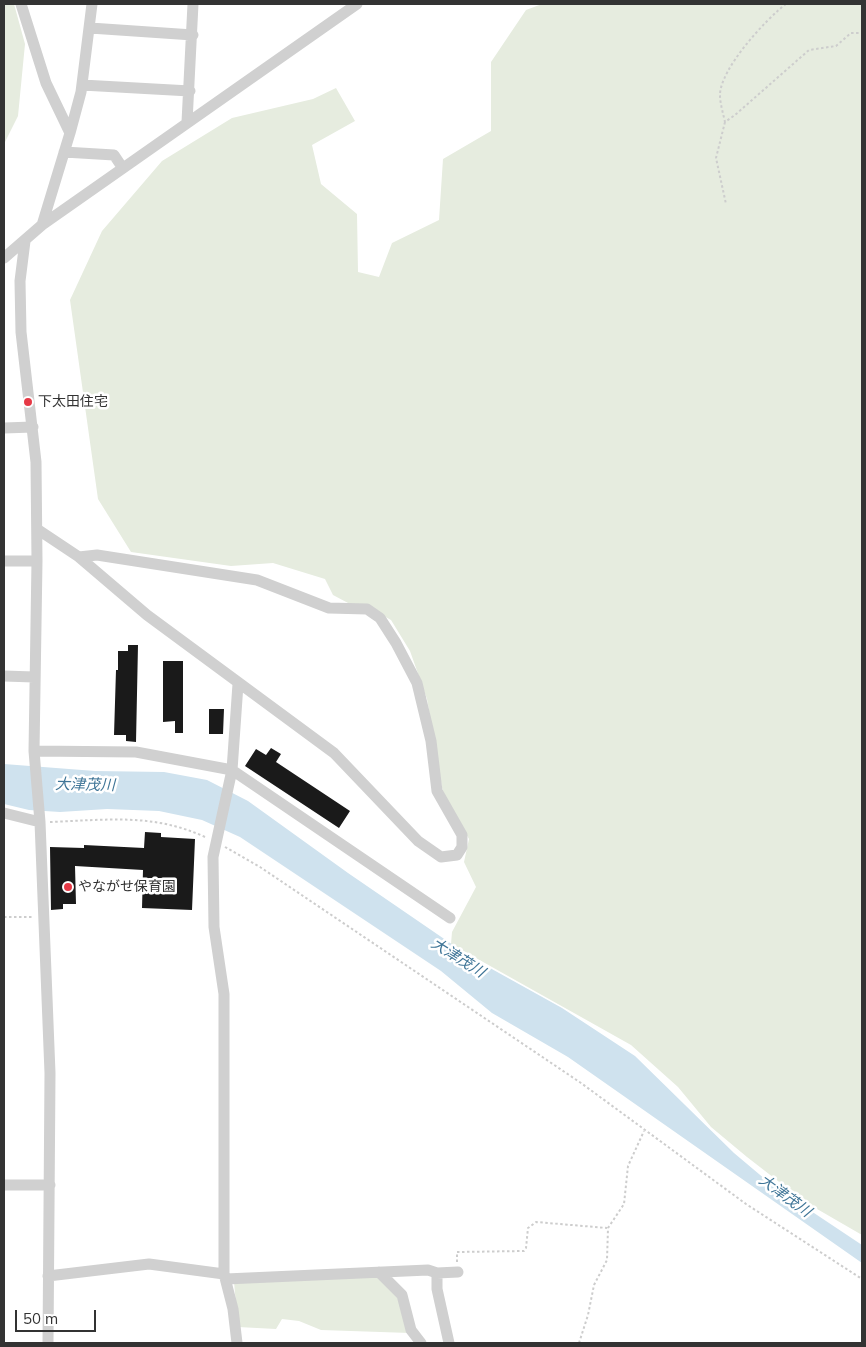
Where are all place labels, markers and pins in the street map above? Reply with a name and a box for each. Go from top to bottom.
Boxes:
place label: 下太田住宅 [38,394,108,410]
marker: 下太田住宅 [22,396,34,408]
place label: やながせ保育園 [78,879,176,895]
marker: やながせ保育園 [62,881,74,893]

